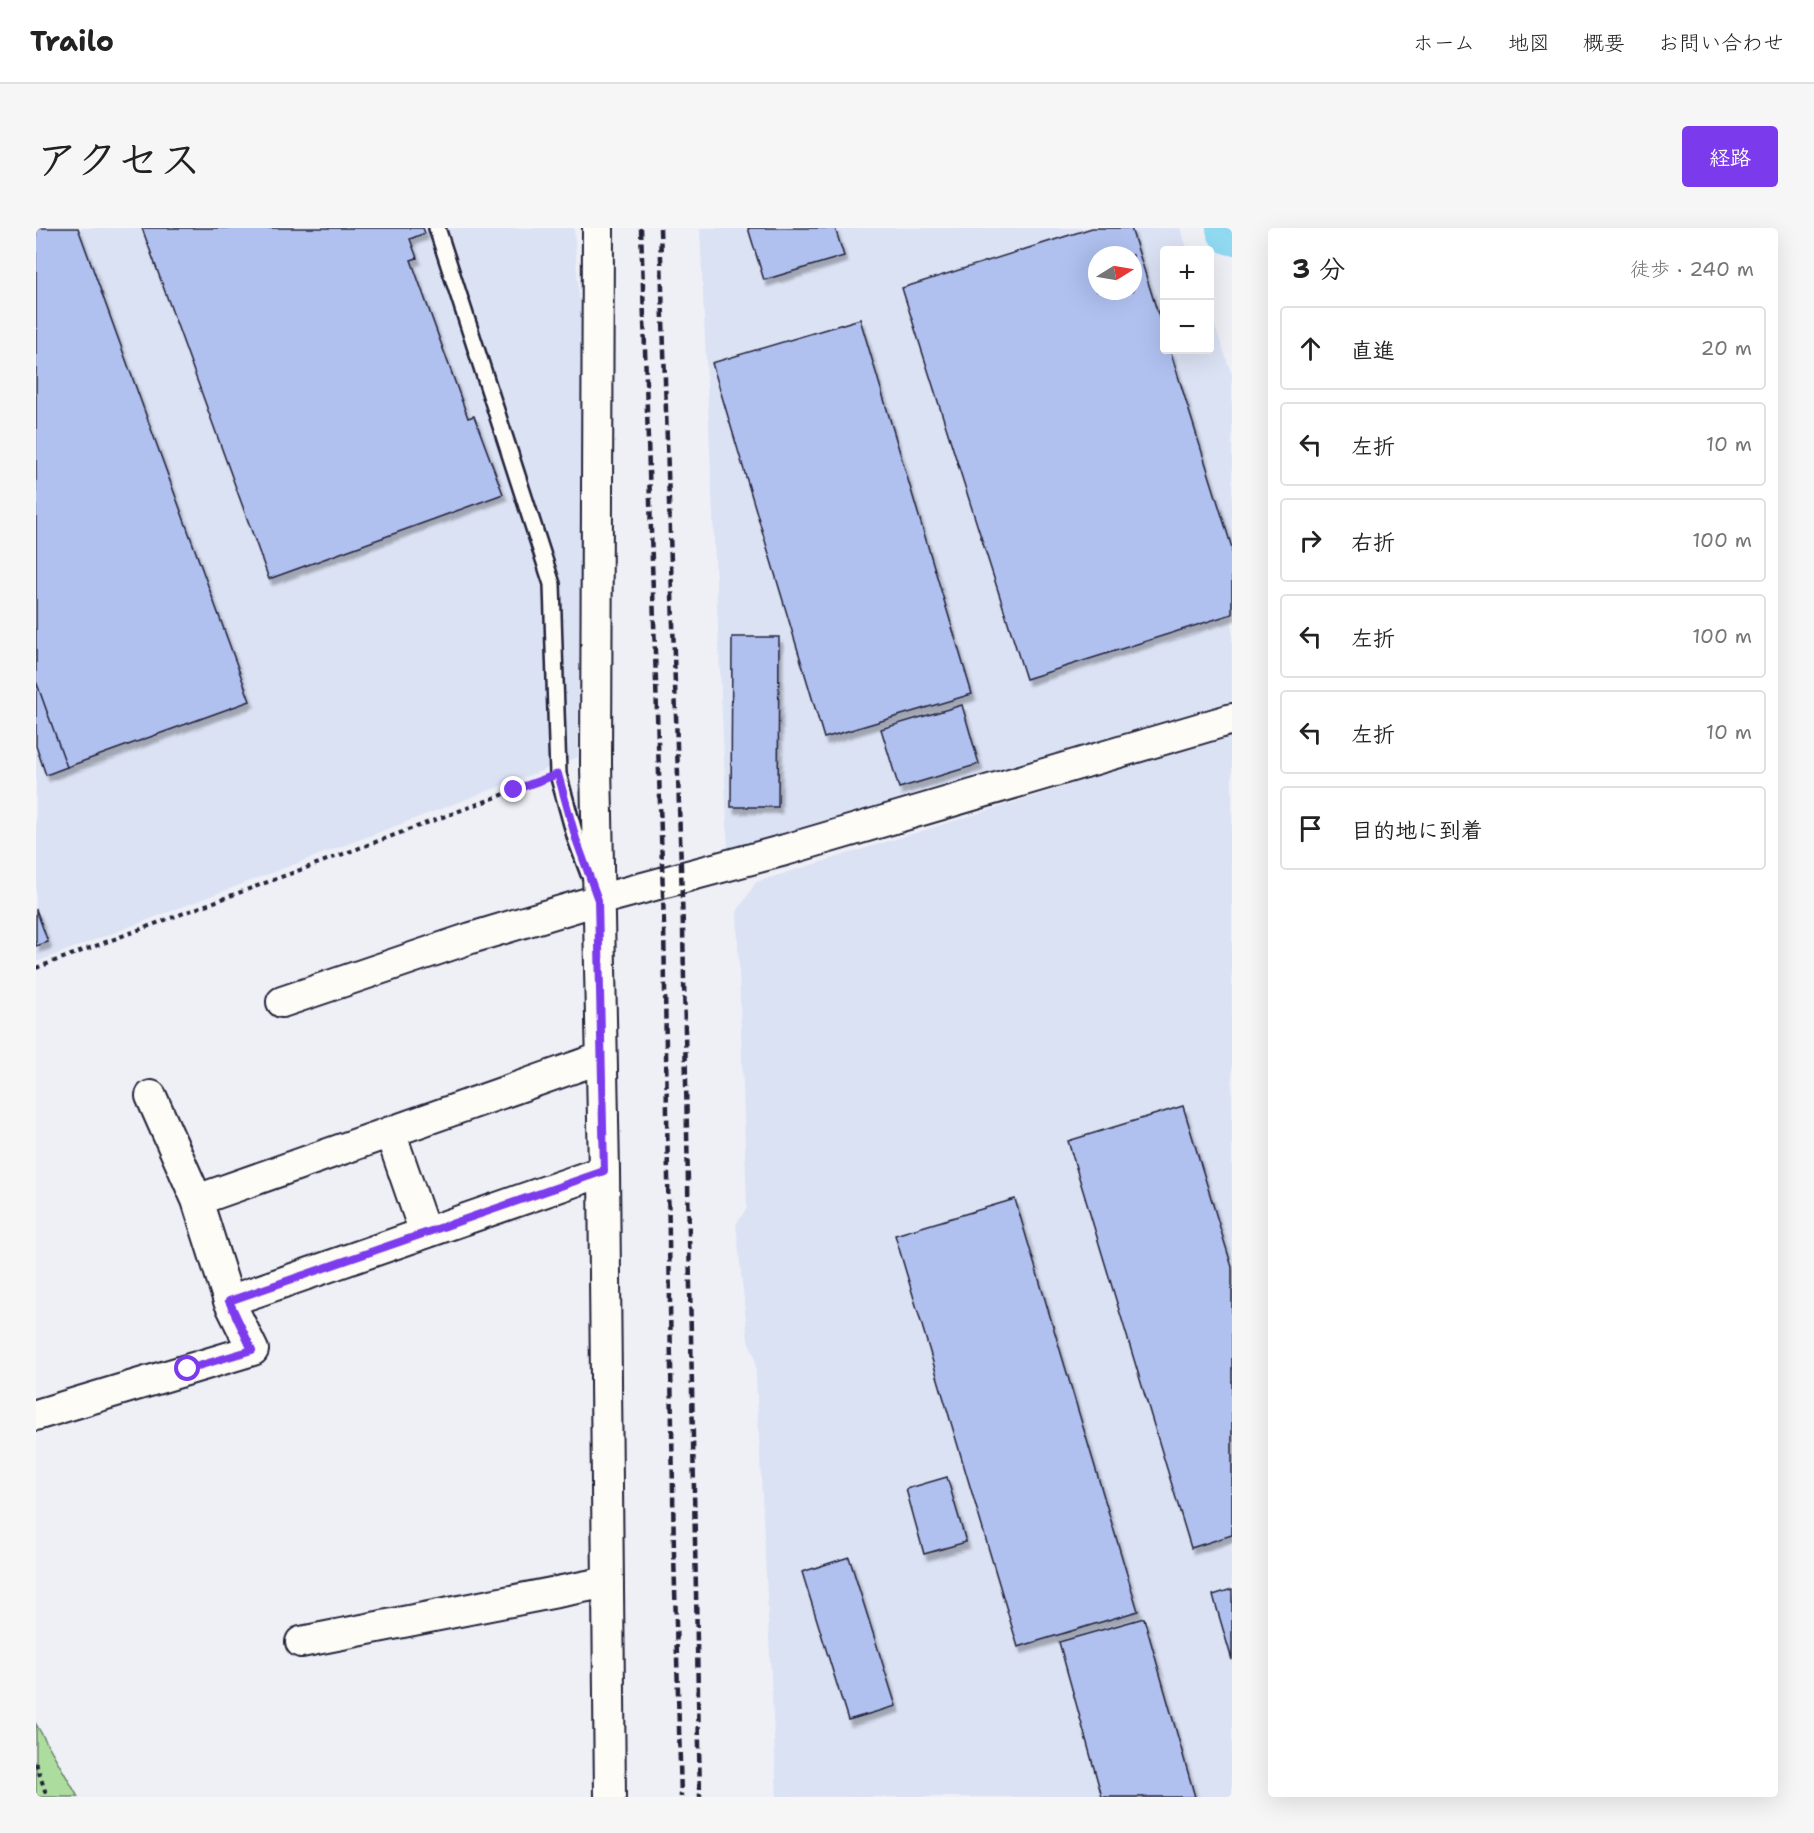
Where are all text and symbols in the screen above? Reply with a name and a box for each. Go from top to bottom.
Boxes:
text: Trailo [30,22,114,60]
text: ホーム [1413,29,1475,57]
text: 地図 [1508,29,1550,57]
text: 概要 [1583,29,1625,57]
text: お問い合わせ [1658,29,1784,57]
button: 経路 [1682,126,1778,187]
text: アクセス [36,131,201,187]
north arrow [1088,246,1142,300]
map controls [1160,246,1214,354]
button: + [1160,246,1214,300]
text: 3 分 [1292,251,1345,286]
text: 徒歩 · 240 m [1630,256,1754,282]
button: − [1160,300,1214,354]
icon: ahead [1294,332,1327,365]
text: 20 m [1701,335,1752,361]
text: 直進 [1351,336,1395,365]
icon: left [1294,428,1327,461]
text: 10 m [1706,431,1752,457]
text: 左折 [1351,432,1395,461]
icon: right [1294,524,1327,557]
text: 100 m [1692,527,1752,553]
text: 右折 [1351,528,1395,557]
icon: left [1294,620,1327,653]
text: 100 m [1692,623,1752,649]
text: 左折 [1351,624,1395,653]
icon: left [1294,716,1327,749]
text: 10 m [1706,719,1752,745]
text: 左折 [1351,720,1395,749]
route end [500,776,526,802]
icon: arrive [1294,812,1327,845]
text: 目的地に到着 [1351,816,1483,845]
route start [174,1355,200,1381]

